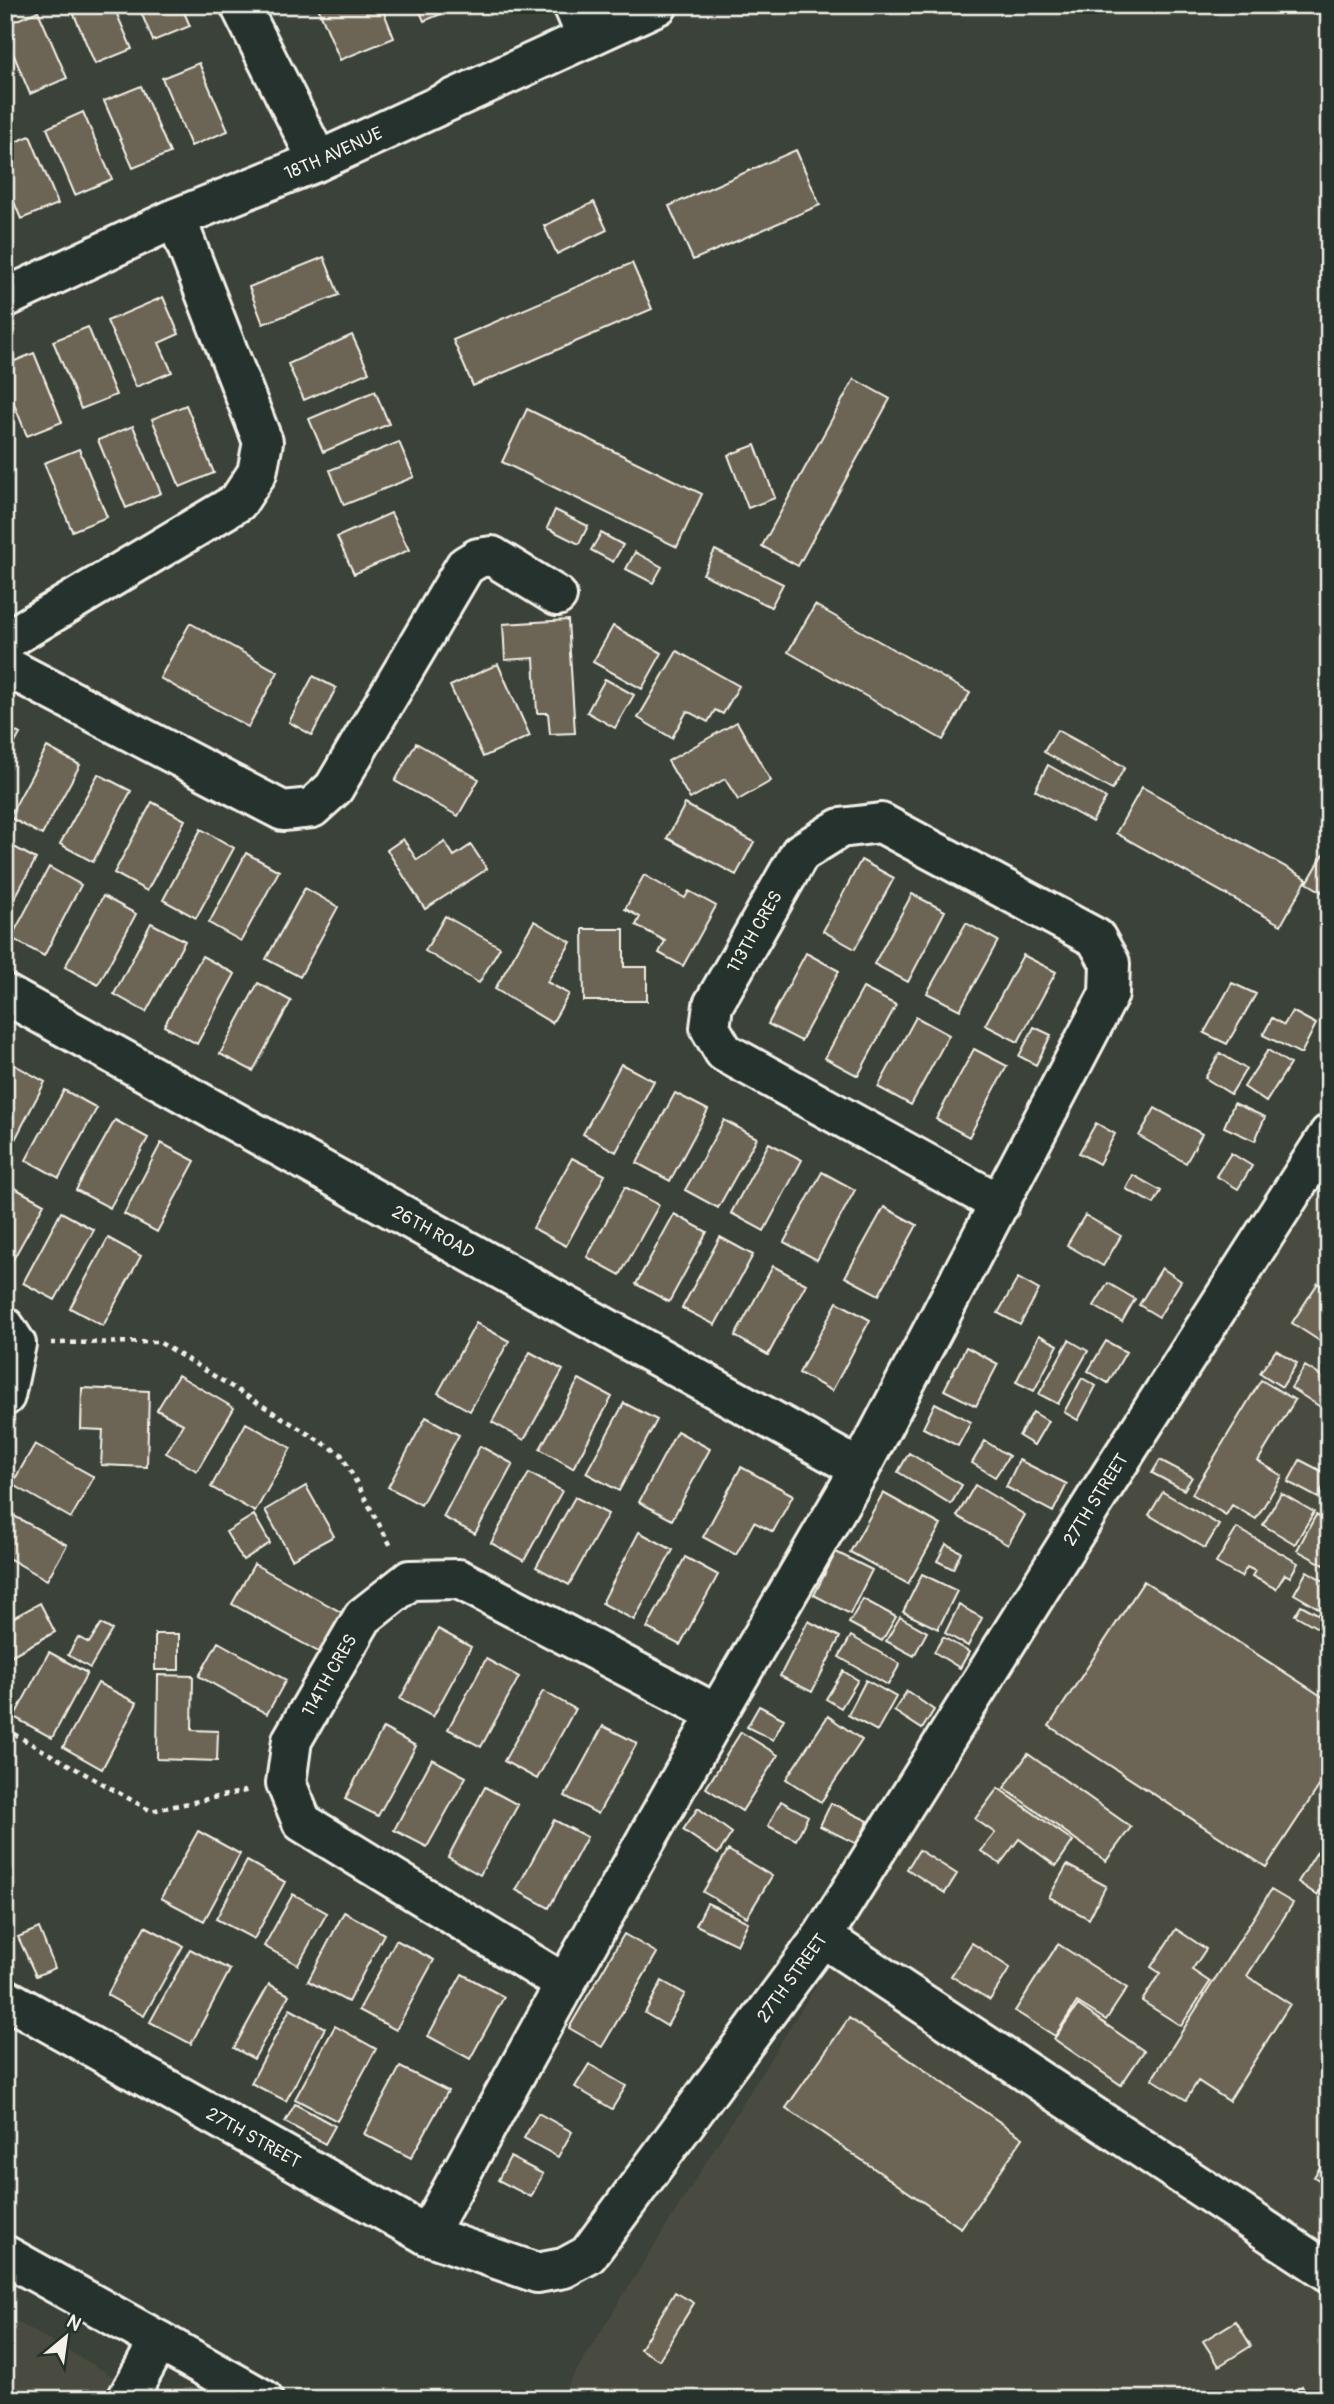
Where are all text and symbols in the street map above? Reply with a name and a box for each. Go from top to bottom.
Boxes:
street label: 18TH AVENUE [281,122,386,185]
street label: 113TH CRES [722,887,788,977]
street label: 26TH ROAD [388,1200,479,1264]
street label: 27TH STREET [1058,1449,1133,1550]
street label: 114TH CRES [296,1630,362,1721]
street label: 27TH STREET [752,1929,832,2027]
street label: 27TH STREET [202,2102,305,2173]
north arrow [32,2302,102,2372]
text: N [62,2309,85,2337]

